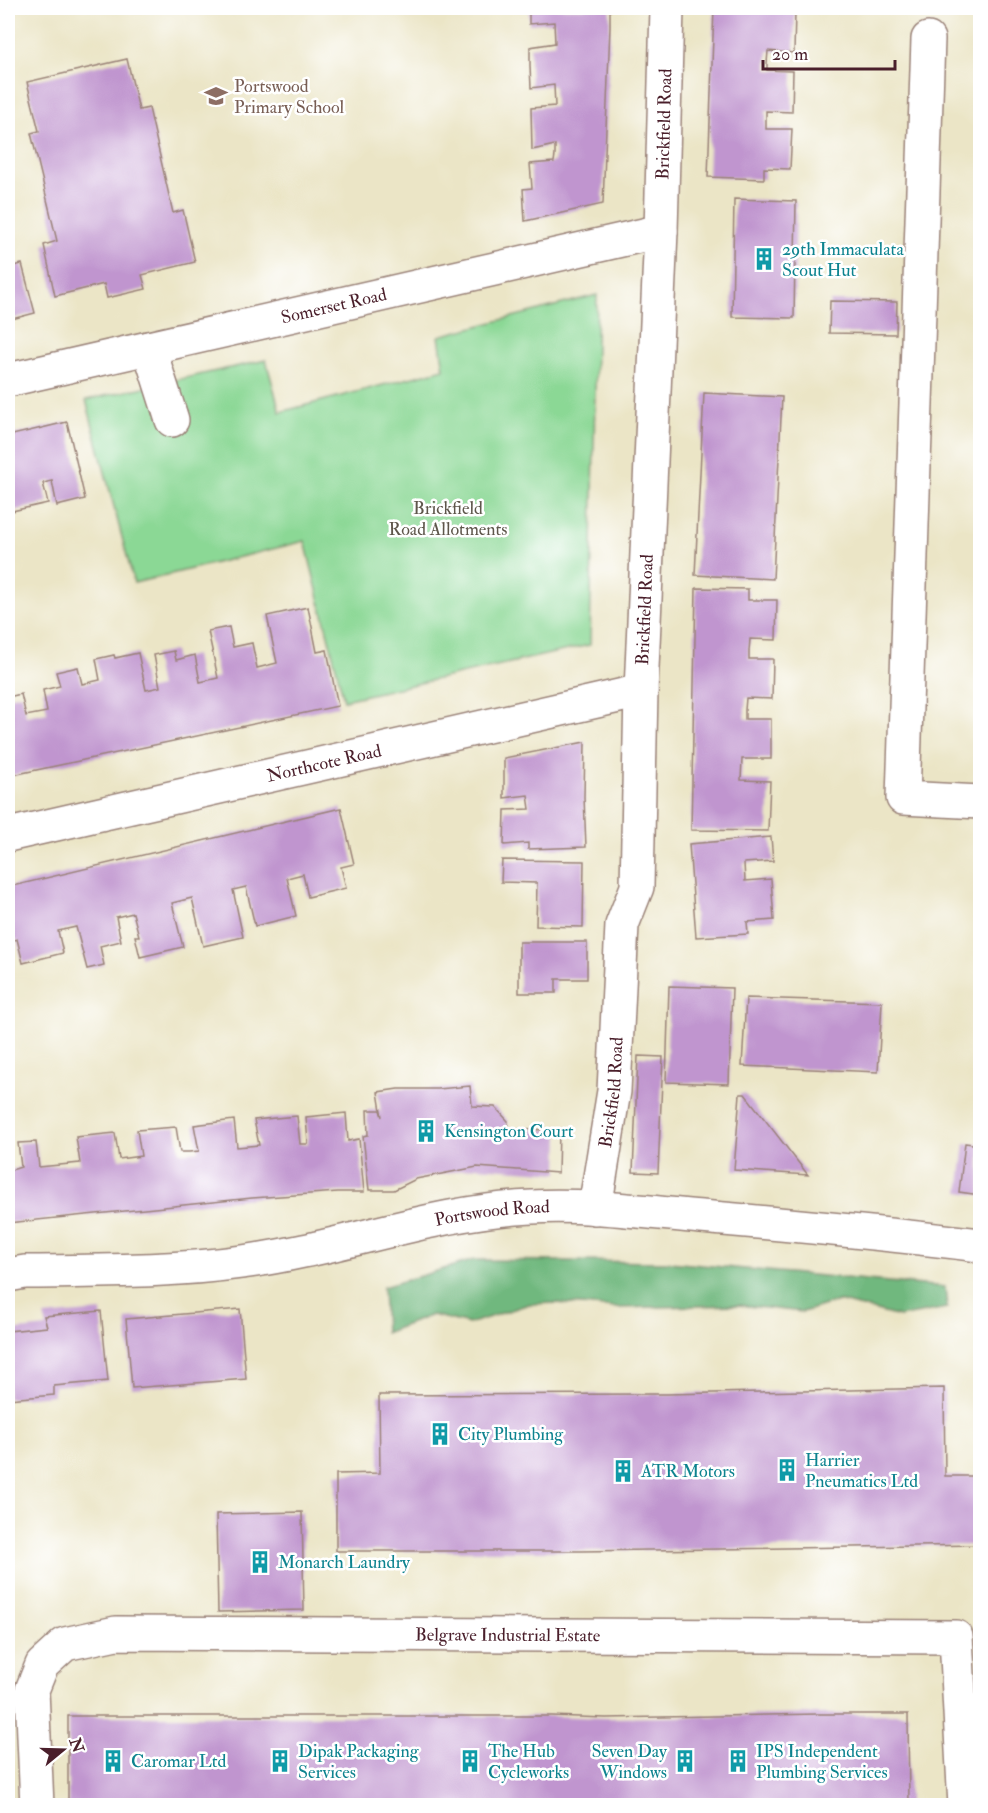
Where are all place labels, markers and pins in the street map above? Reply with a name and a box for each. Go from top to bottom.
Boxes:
place label: Portswood Primary School [234,75,345,119]
school or university icon: Portswood Primary School [203,83,229,109]
place label: 29th Immaculata Scout Hut [782,238,904,282]
building icon: 29th Immaculata Scout Hut [751,246,777,272]
building icon: Kensington Court [413,1118,439,1144]
place label: Kensington Court [444,1120,574,1143]
building icon: City Plumbing [427,1421,453,1447]
place label: City Plumbing [458,1423,564,1446]
place label: Harrier Pneumatics Ltd [805,1449,918,1493]
building icon: Harrier Pneumatics Ltd [774,1457,800,1483]
building icon: ATR Motors [610,1458,636,1484]
place label: ATR Motors [640,1460,735,1483]
building icon: Monarch Laundry [247,1549,273,1575]
place label: Monarch Laundry [278,1551,411,1574]
place label: Dipak Packaging Services [298,1740,420,1784]
place label: The Hub Cycleworks [488,1740,569,1784]
place label: Seven Day Windows [591,1740,668,1784]
place label: IPS Independent Plumbing Services [756,1740,888,1784]
building icon: Caromar Ltd [100,1748,126,1774]
building icon: Dipak Packaging Services [267,1748,293,1774]
building icon: The Hub Cycleworks [457,1748,483,1774]
building icon: Seven Day Windows [672,1748,698,1774]
building icon: IPS Independent Plumbing Services [725,1748,751,1774]
place label: Caromar Ltd [131,1750,227,1773]

